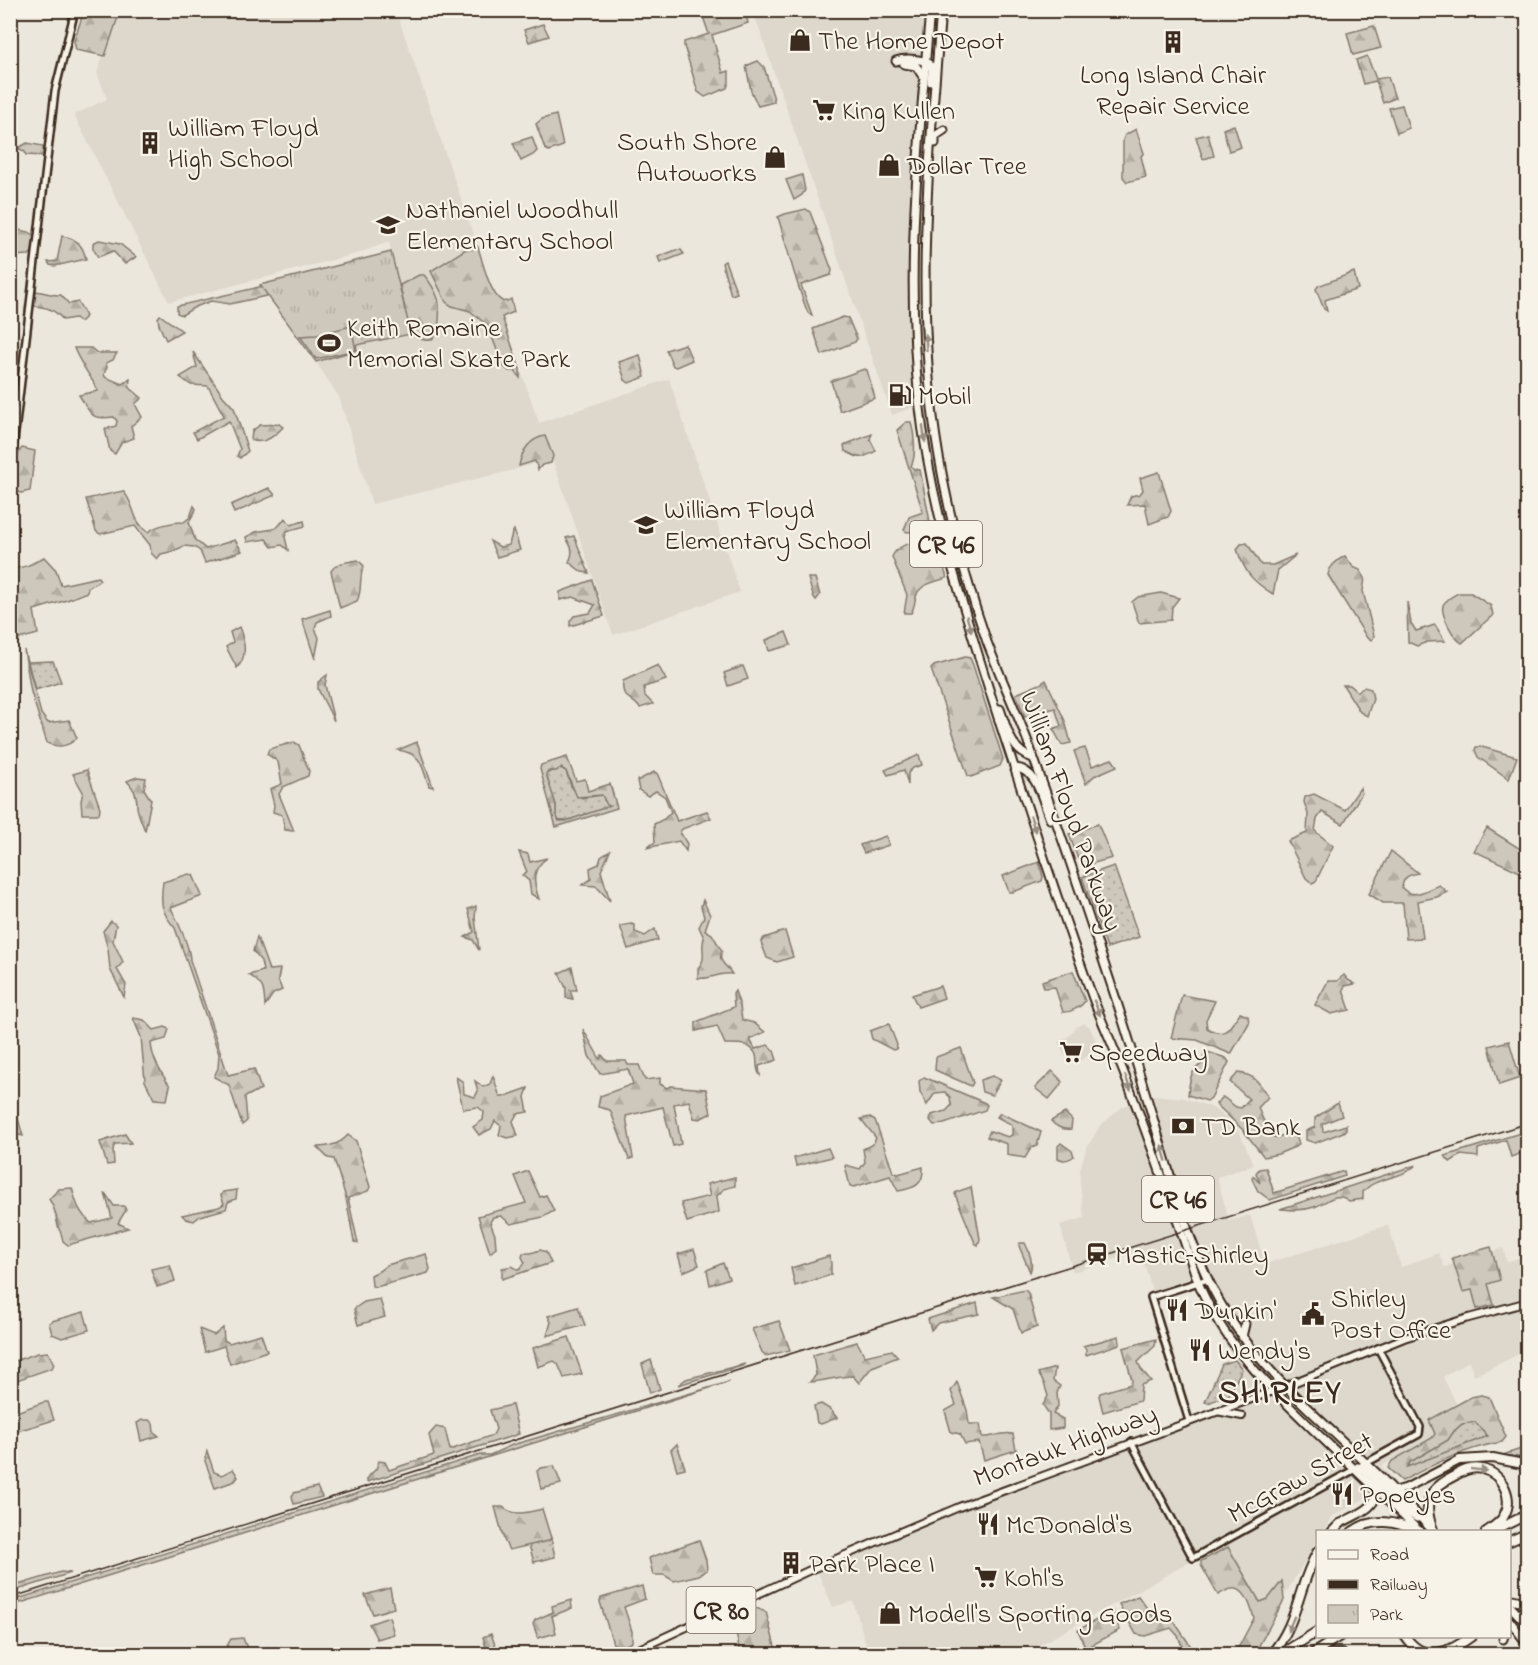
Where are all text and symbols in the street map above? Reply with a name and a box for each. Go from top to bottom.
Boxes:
place label: The Home Depot [818,23,1004,62]
shop icon: The Home Depot [787,27,813,53]
building icon: Long Island Chair Repair Service [1160,29,1186,55]
place label: Long Island Chair Repair Service [1080,57,1267,127]
place label: King Kullen [842,93,955,132]
supermarket icon: King Kullen [811,97,837,123]
place label: William Floyd High School [168,110,318,180]
place label: South Shore Autoworks [617,124,758,194]
building icon: William Floyd High School [137,130,163,156]
shop icon: South Shore Autoworks [762,144,788,170]
place label: Dollar Tree [906,148,1028,187]
shop icon: Dollar Tree [876,152,902,178]
place label: Nathaniel Woodhull Elementary School [406,192,618,262]
school or university icon: Nathaniel Woodhull Elementary School [375,212,401,238]
place label: Keith Romaine Memorial Skate Park [347,310,570,380]
sports icon: Keith Romaine Memorial Skate Park [316,330,342,356]
one-way arrow [921,333,930,352]
place label: Mobil [918,378,971,417]
fuel station icon: Mobil [887,382,913,408]
one-way arrow [919,425,928,444]
place label: William Floyd Elementary School [664,492,871,562]
school or university icon: William Floyd Elementary School [633,512,659,538]
road number: CR 46 [910,521,982,567]
one-way arrow [965,615,974,633]
street label: William Floyd Parkway [1008,686,1131,938]
one-way arrow [1029,815,1038,833]
one-way arrow [1092,1000,1102,1018]
place label: Speedway [1089,1035,1208,1074]
supermarket icon: Speedway [1058,1039,1084,1065]
one-way arrow [1123,1074,1133,1092]
place label: TD Bank [1201,1109,1301,1148]
bank icon: TD Bank [1170,1113,1196,1139]
one-way arrow [1159,1144,1168,1162]
road number: CR 46 [1142,1176,1214,1222]
place label: Mastic–Shirley [1115,1237,1268,1276]
station icon: Mastic–Shirley [1084,1241,1110,1267]
place label: Shirley Post Office [1331,1281,1452,1351]
place label: Dunkin' [1194,1293,1276,1332]
restaurant icon: Dunkin' [1164,1297,1190,1323]
public building icon: Shirley Post Office [1300,1301,1326,1327]
place label: Wendy's [1218,1333,1311,1372]
restaurant icon: Wendy's [1187,1337,1213,1363]
district label: SHIRLEY [1218,1370,1342,1418]
street label: Montauk Highway [968,1396,1163,1499]
street label: McGraw Street [1221,1423,1381,1535]
one-way arrow [1469,1465,1488,1475]
place label: Popeyes [1360,1477,1456,1516]
restaurant icon: Popeyes [1329,1481,1355,1507]
place label: McDonald's [1006,1507,1132,1546]
restaurant icon: McDonald's [975,1511,1001,1537]
legend [1316,1530,1511,1638]
text: Road [1370,1543,1409,1569]
place label: Park Place I [809,1546,935,1585]
building icon: Park Place I [778,1550,804,1576]
place label: Kohl's [1004,1560,1064,1599]
supermarket icon: Kohl's [973,1564,999,1590]
text: Railway [1370,1573,1427,1599]
road number: CR 80 [686,1587,756,1633]
place label: Modell's Sporting Goods [908,1596,1173,1635]
shop icon: Modell's Sporting Goods [877,1600,903,1626]
text: Park [1370,1603,1403,1629]
one-way arrow [1286,1616,1295,1633]

